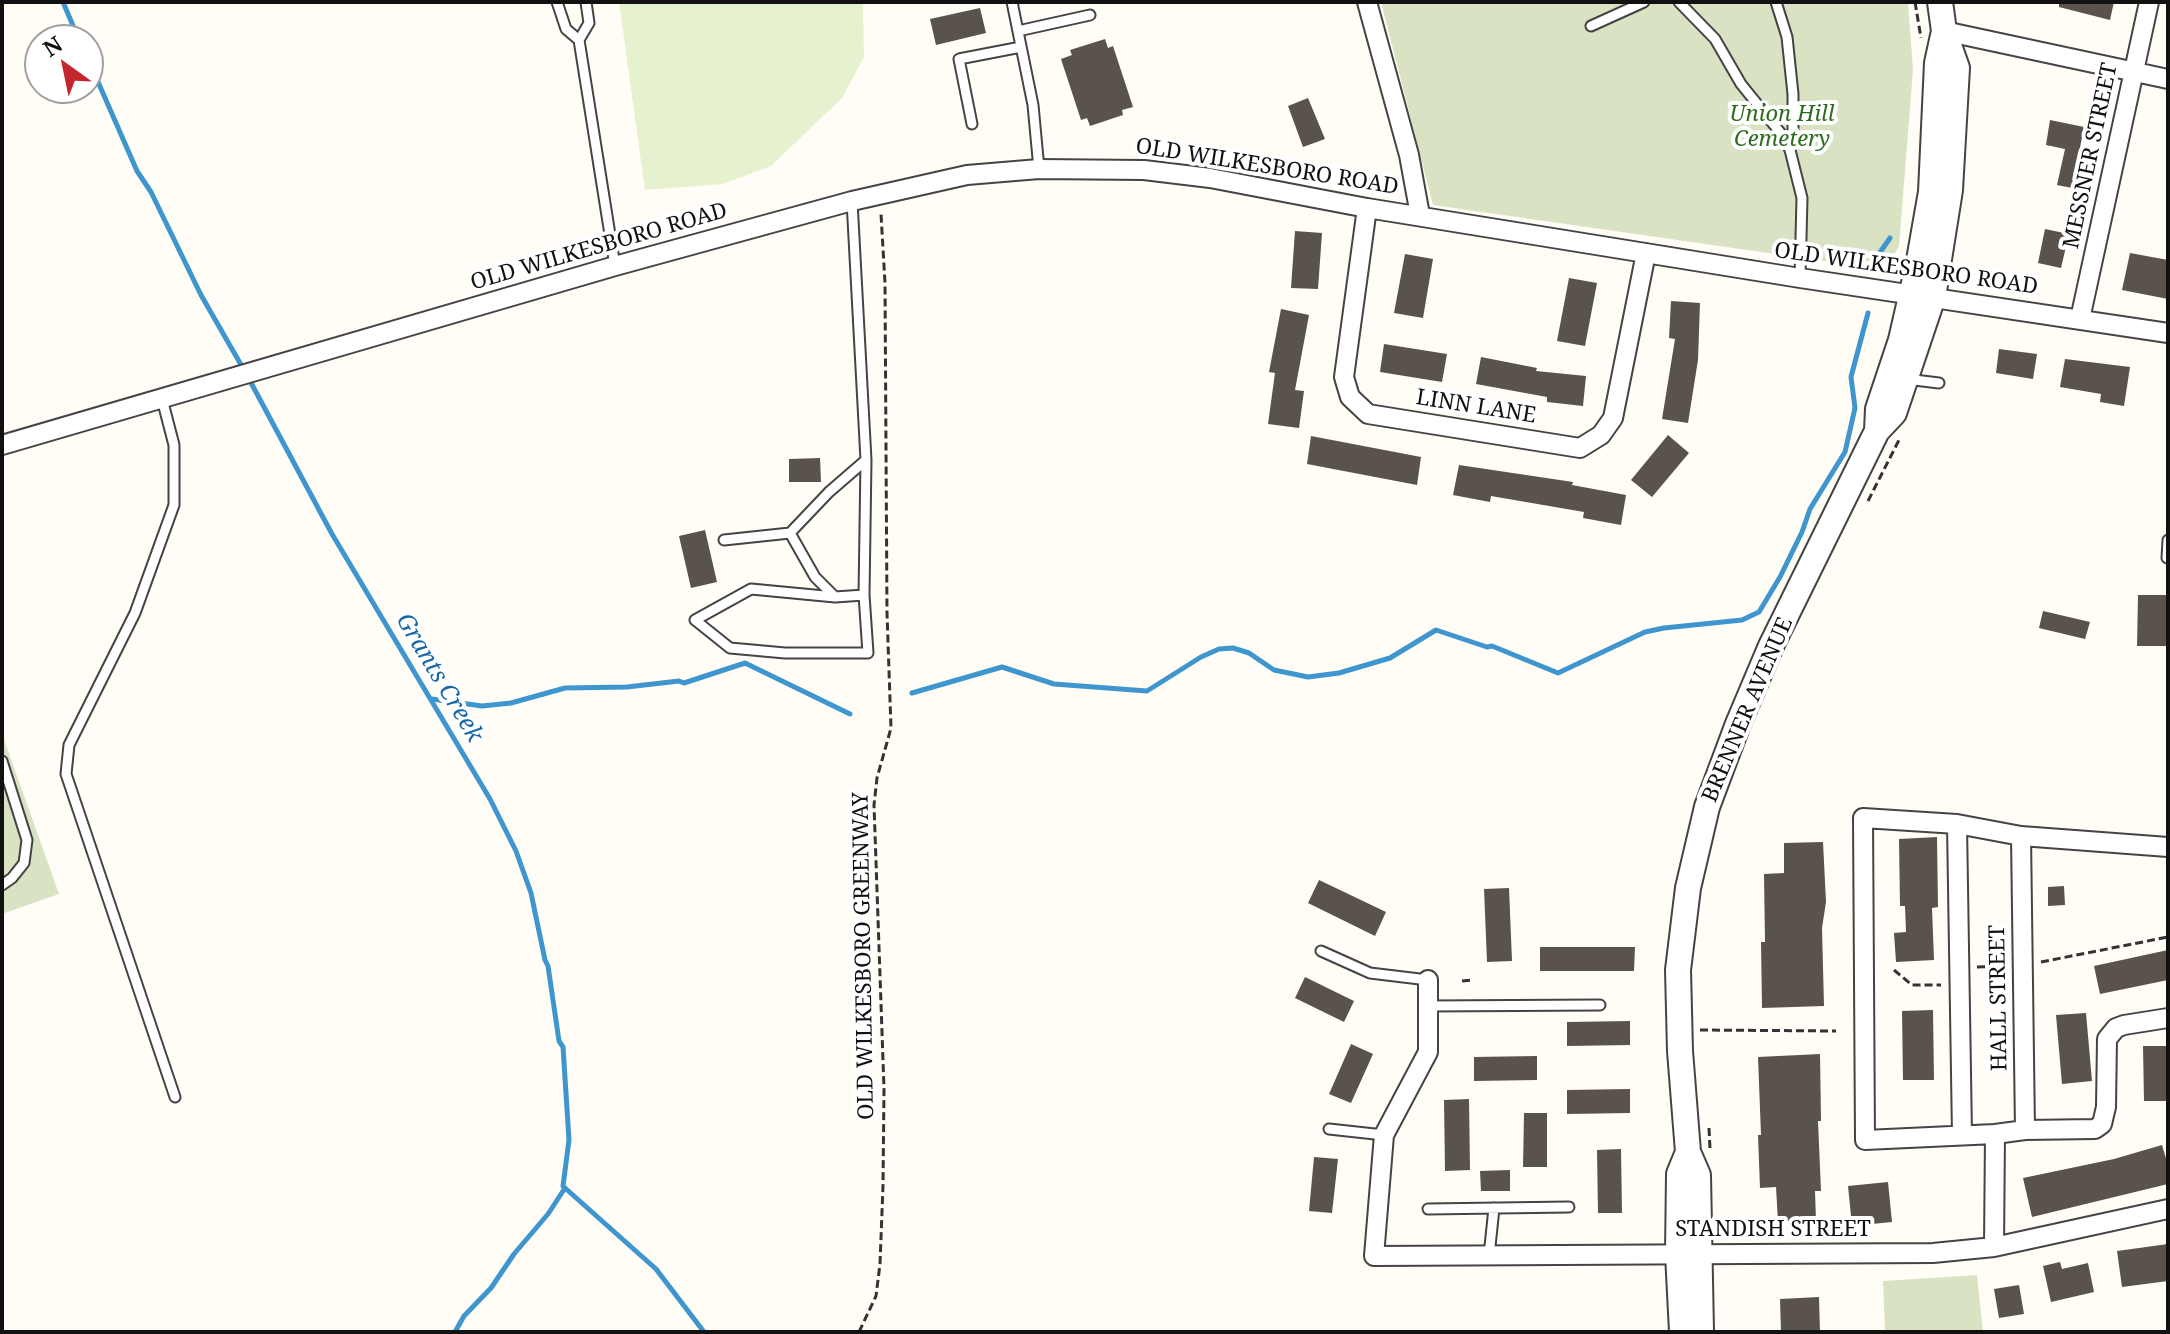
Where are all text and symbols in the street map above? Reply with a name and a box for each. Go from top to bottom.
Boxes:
north arrow [24,24,104,104]
text: N [37,28,67,63]
street label: MESSNER STREET [2058,61,2124,251]
park label: Union Hill Cemetery [1730,102,1834,154]
street label: OLD WILKESBORO ROAD [1134,133,1400,201]
street label: OLD WILKESBORO ROAD [468,198,730,296]
street label: OLD WILKESBORO ROAD [1773,237,2039,301]
street label: LINN LANE [1414,385,1538,429]
water label: Grants Creek [389,608,489,748]
street label: BRENNER AVENUE [1697,613,1799,807]
street label: OLD WILKESBORO GREENWAY [848,792,880,1120]
street label: HALL STREET [1985,925,2013,1071]
street label: STANDISH STREET [1675,1217,1871,1243]

